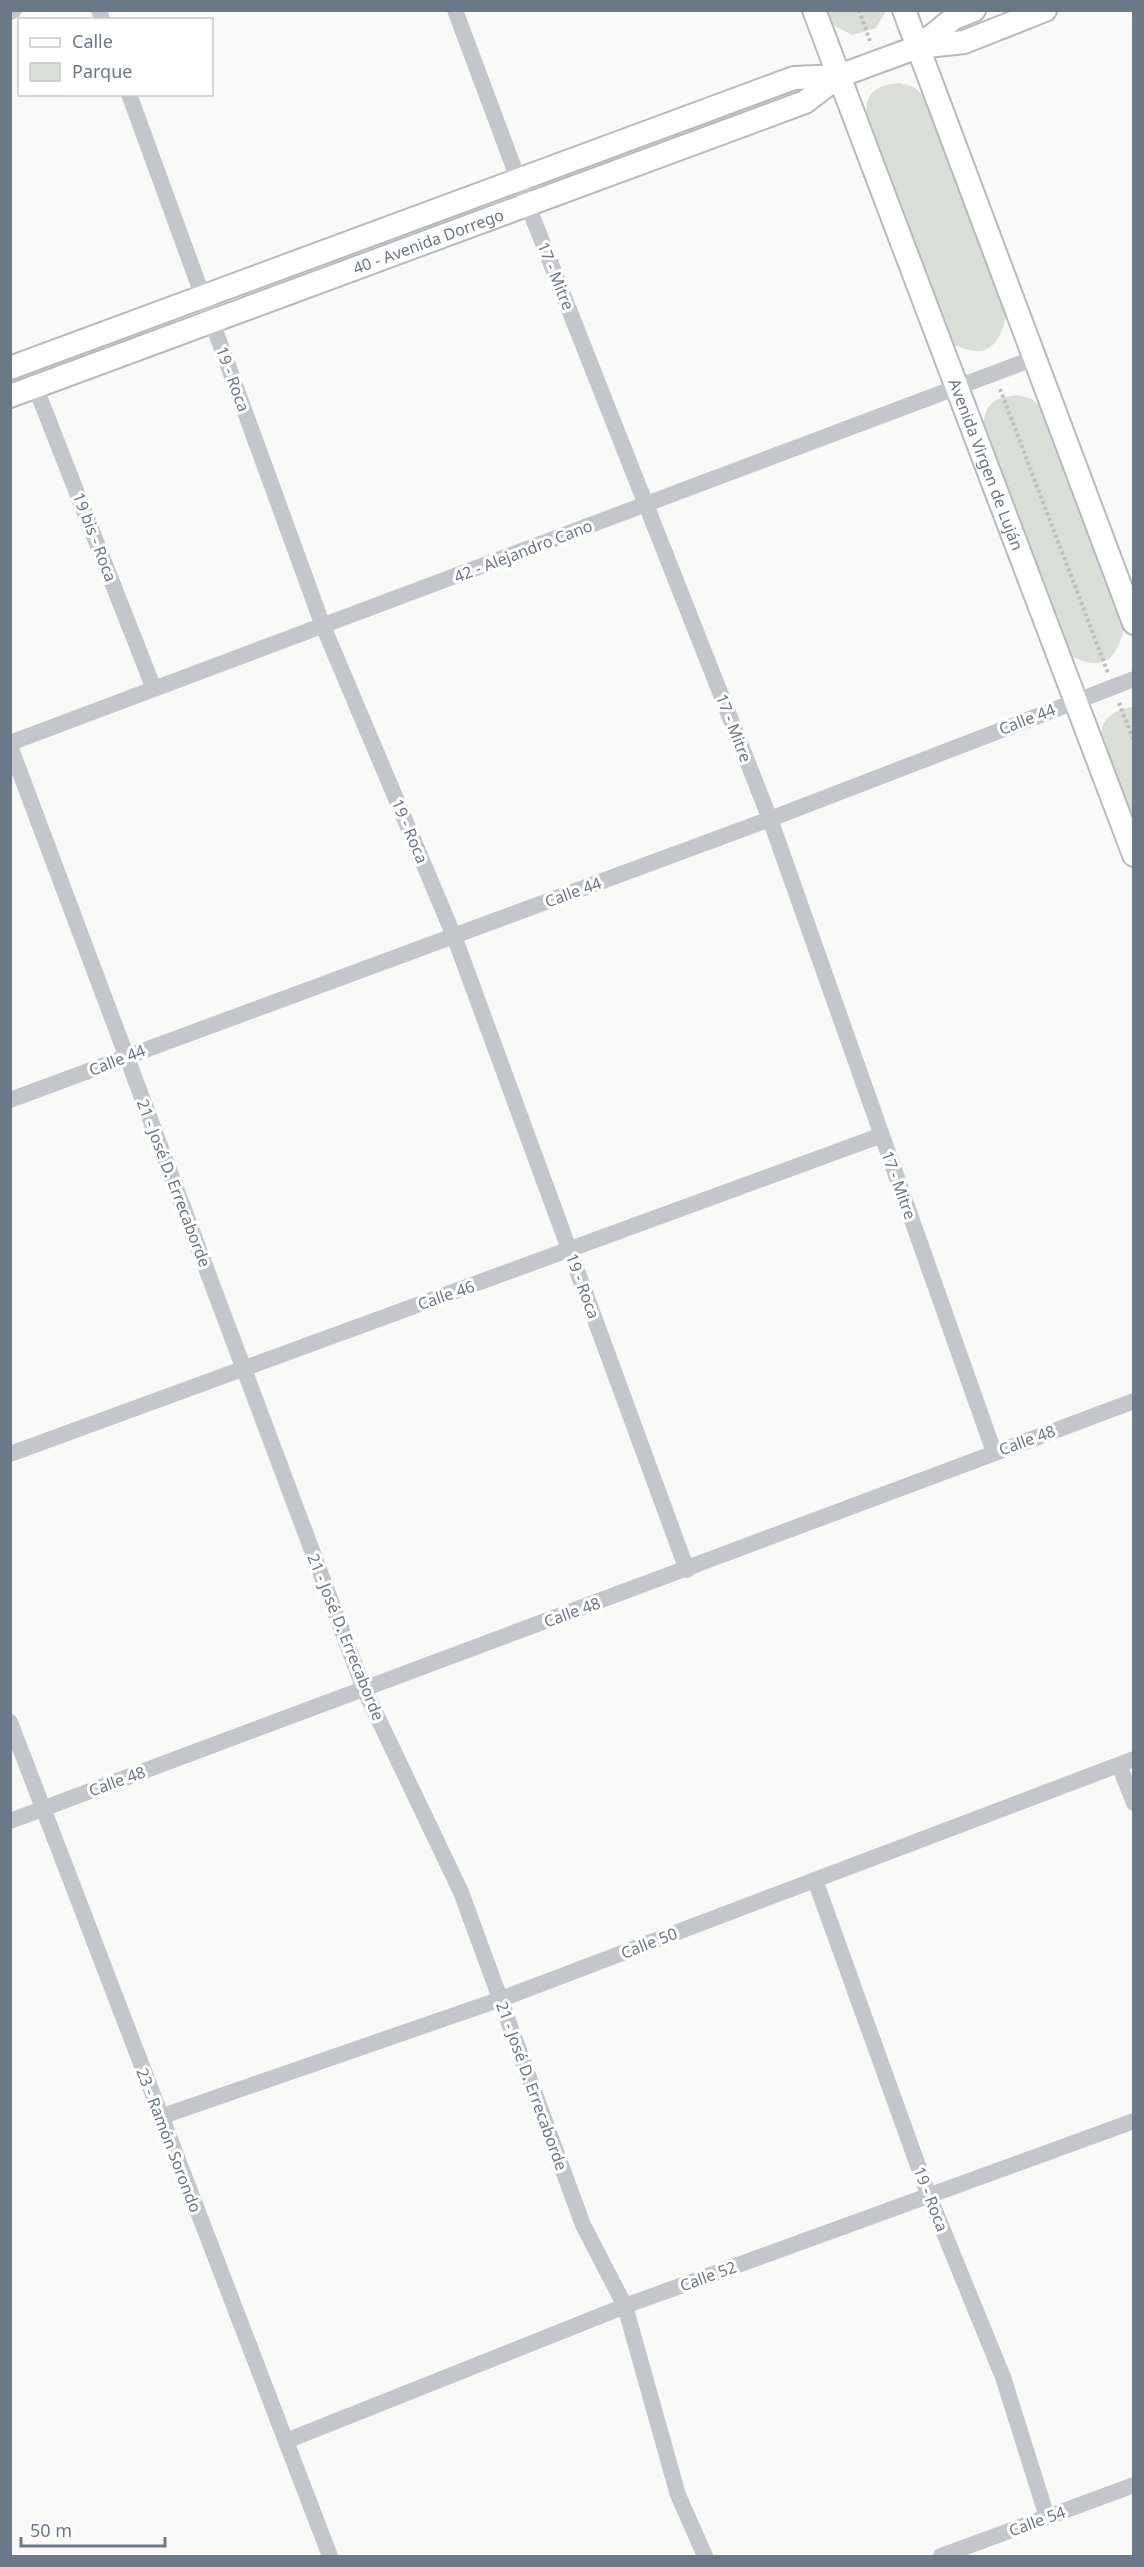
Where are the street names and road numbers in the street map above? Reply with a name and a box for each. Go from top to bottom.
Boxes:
street label: 40 - Avenida Dorrego [350,203,507,279]
street label: 17 - Mitre [532,239,580,313]
street label: 19 - Roca [211,343,255,415]
street label: Avenida Virgen de Luján [944,376,1029,553]
street label: 19 bis - Roca [68,489,122,585]
street label: 42 - Alejandro Cano [451,514,595,588]
street label: 17 - Mitre [711,691,757,765]
street label: Calle 44 [996,698,1058,740]
street label: 19 - Roca [387,795,433,867]
street label: Calle 44 [542,872,604,912]
street label: Calle 44 [86,1039,148,1081]
street label: 21 - José D. Errecaborde [132,1096,216,1270]
street label: 17 - Mitre [876,1148,922,1222]
street label: 19 - Roca [561,1250,605,1322]
street label: Calle 46 [415,1275,477,1315]
street label: Calle 48 [996,1420,1058,1460]
street label: 21 - José D. Errecaborde [302,1550,390,1724]
street label: Calle 48 [541,1592,603,1632]
street label: Calle 48 [86,1761,148,1801]
street label: Calle 50 [618,1922,680,1964]
street label: 21 - José D. Errecaborde [491,1998,573,2174]
street label: 23 - Ramón Sorondo [131,2065,207,2215]
street label: 19 - Roca [909,2163,953,2235]
street label: Calle 52 [677,2256,739,2296]
street label: Calle 54 [1006,2501,1068,2541]

